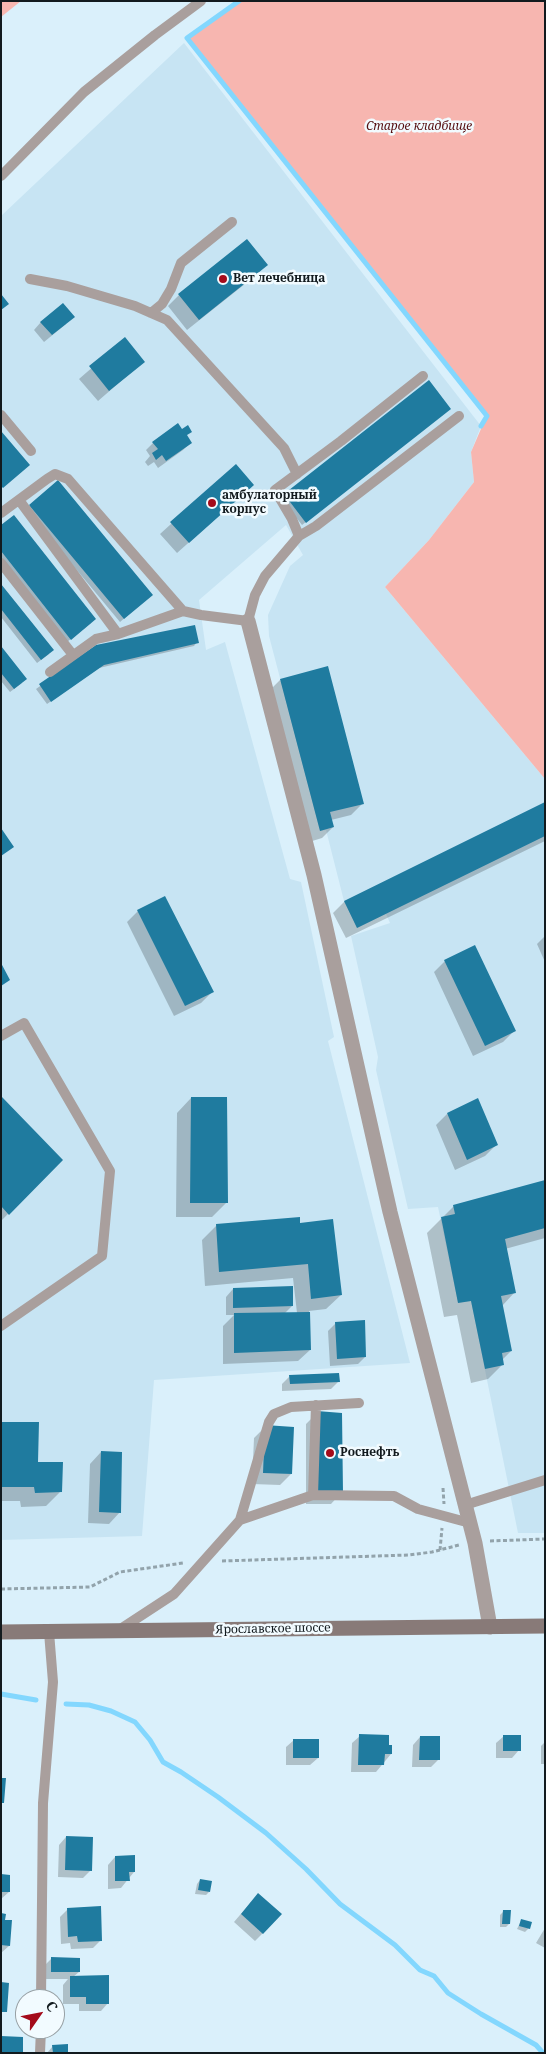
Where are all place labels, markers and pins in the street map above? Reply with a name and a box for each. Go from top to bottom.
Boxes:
place label: Вет лечебница [233,272,325,286]
marker: Вет лечебница [217,273,229,285]
place label: амбулаторный корпус [222,489,317,517]
marker: амбулаторный корпус [206,497,218,509]
place label: Роснефть [340,1446,399,1460]
marker: Роснефть [324,1447,336,1459]

